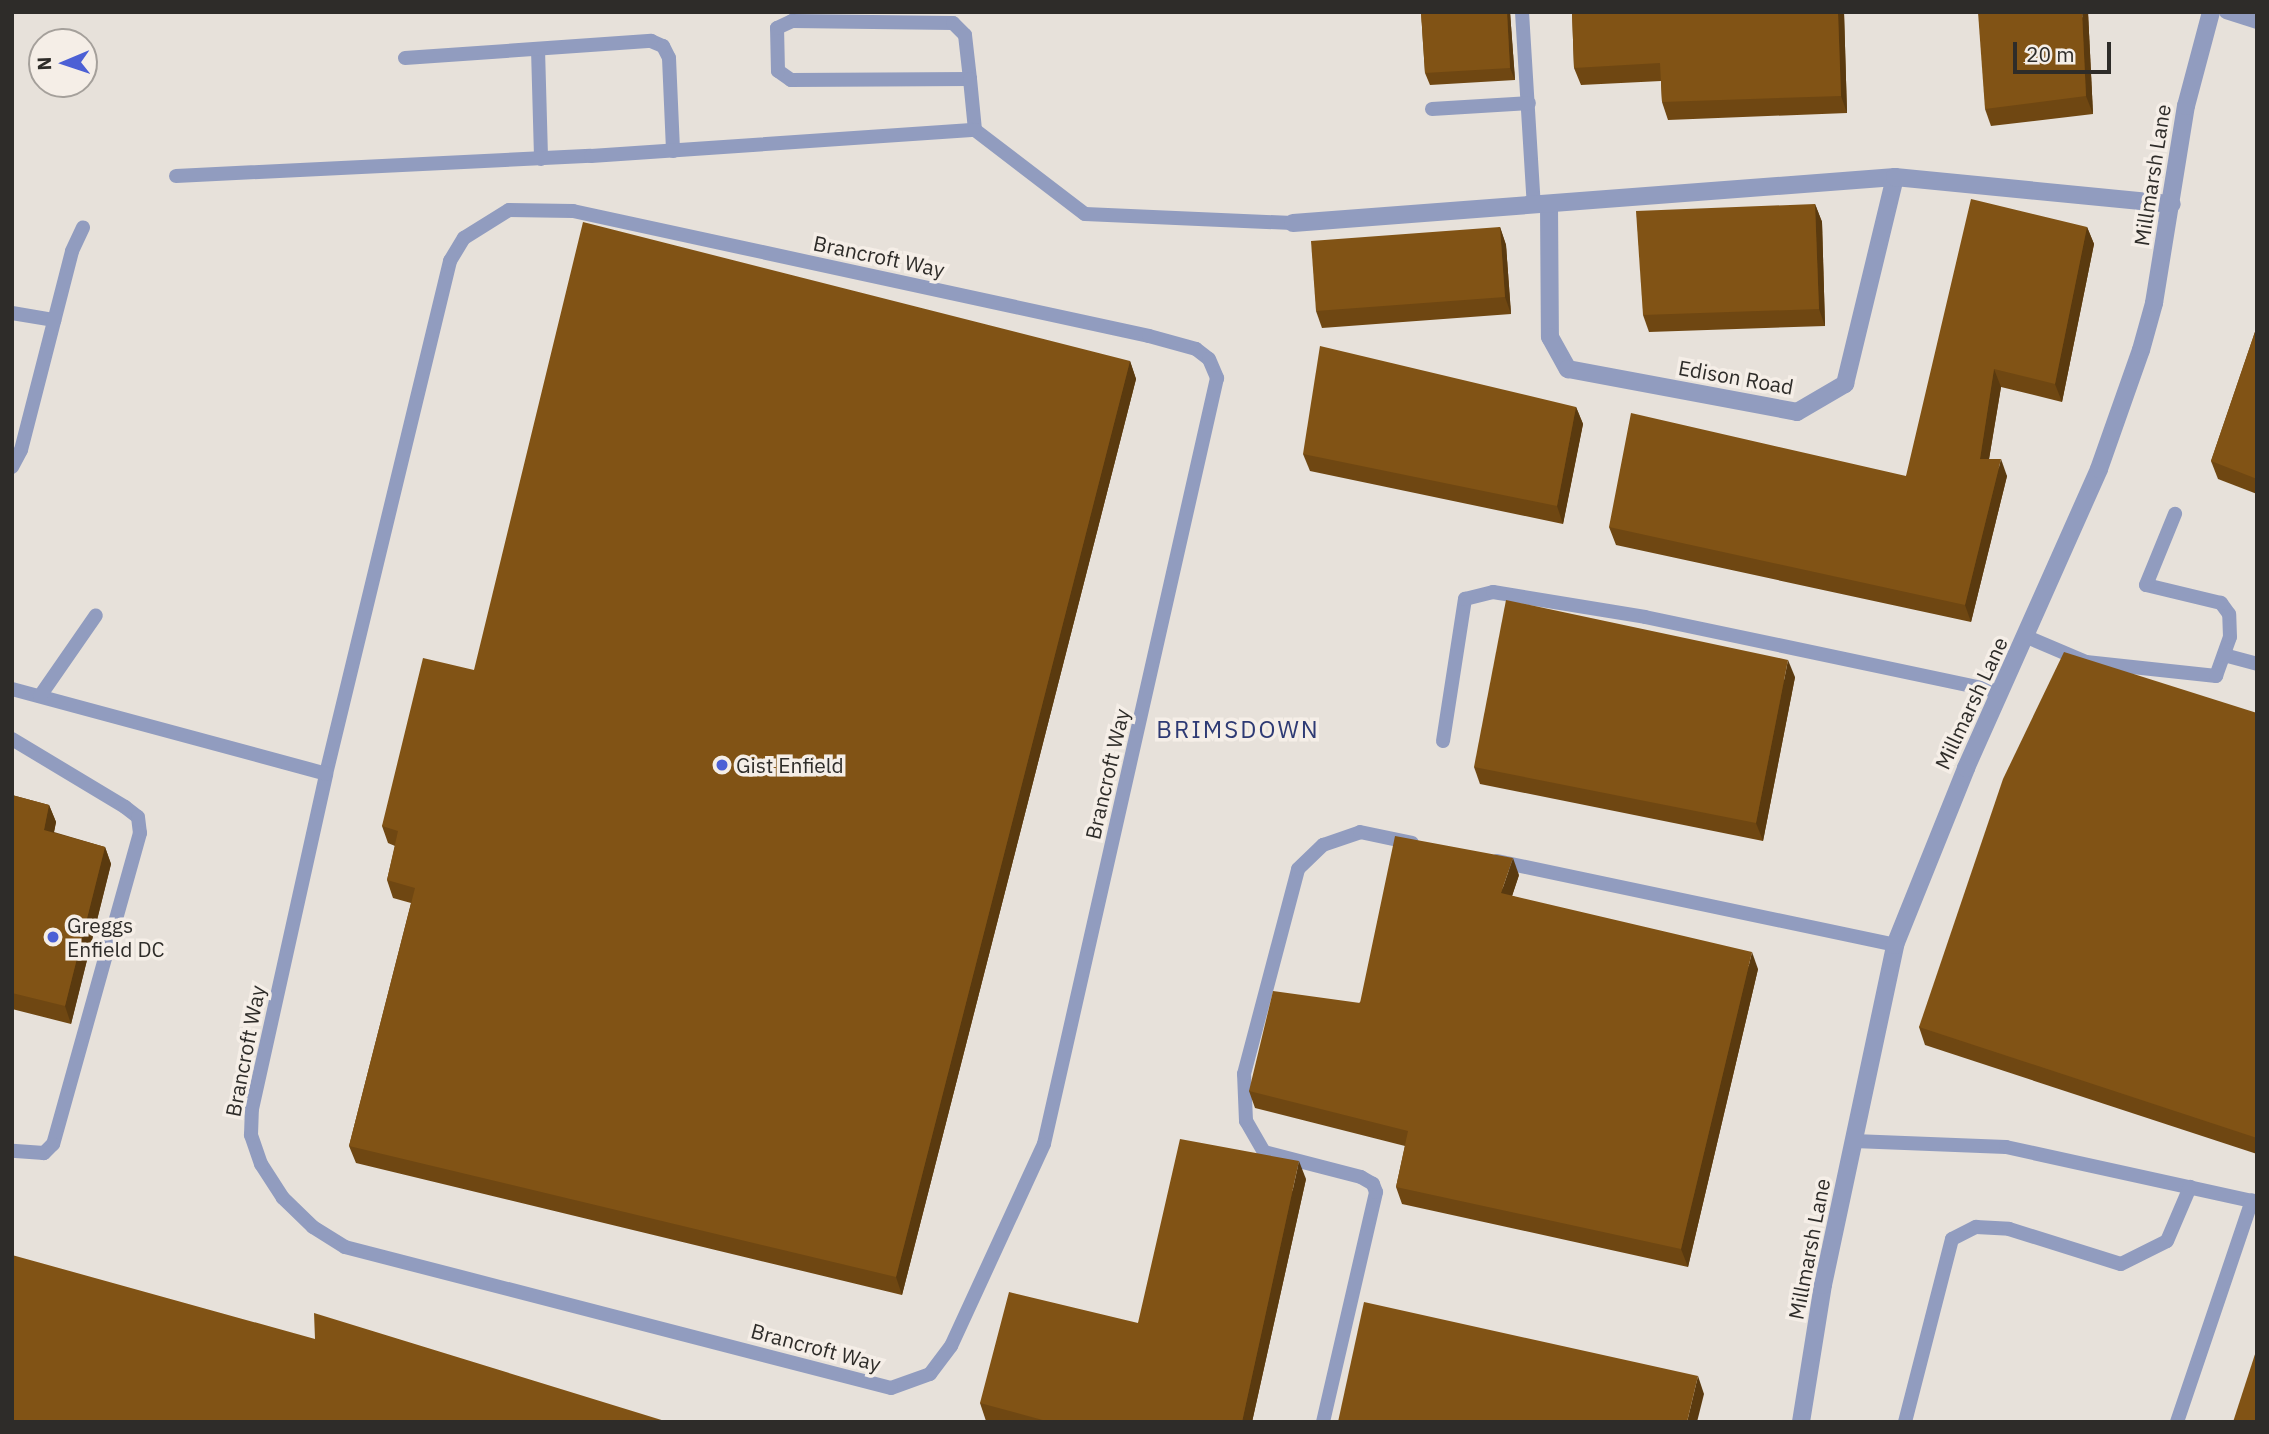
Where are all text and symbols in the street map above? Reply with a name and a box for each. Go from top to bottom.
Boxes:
north arrow [28,28,98,98]
scale bar [2017,28,2115,72]
text: 20 m [2026,40,2075,68]
text: N [32,56,56,71]
street label: Millmarsh Lane [2128,102,2176,248]
street label: Brancroft Way [811,230,947,282]
street label: Edison Road [1676,354,1796,400]
street label: Millmarsh Lane [1929,633,2013,773]
street label: Brancroft Way [1080,706,1134,842]
district label: BRIMSDOWN [1157,716,1319,744]
place label: Gist Enfield [736,752,844,778]
marker: Gist Enfield [714,757,730,773]
place label: Greggs Enfield DC [67,912,165,962]
marker: Greggs Enfield DC [45,929,61,945]
street label: Brancroft Way [220,983,270,1119]
street label: Millmarsh Lane [1783,1176,1835,1322]
street label: Brancroft Way [748,1318,884,1376]

